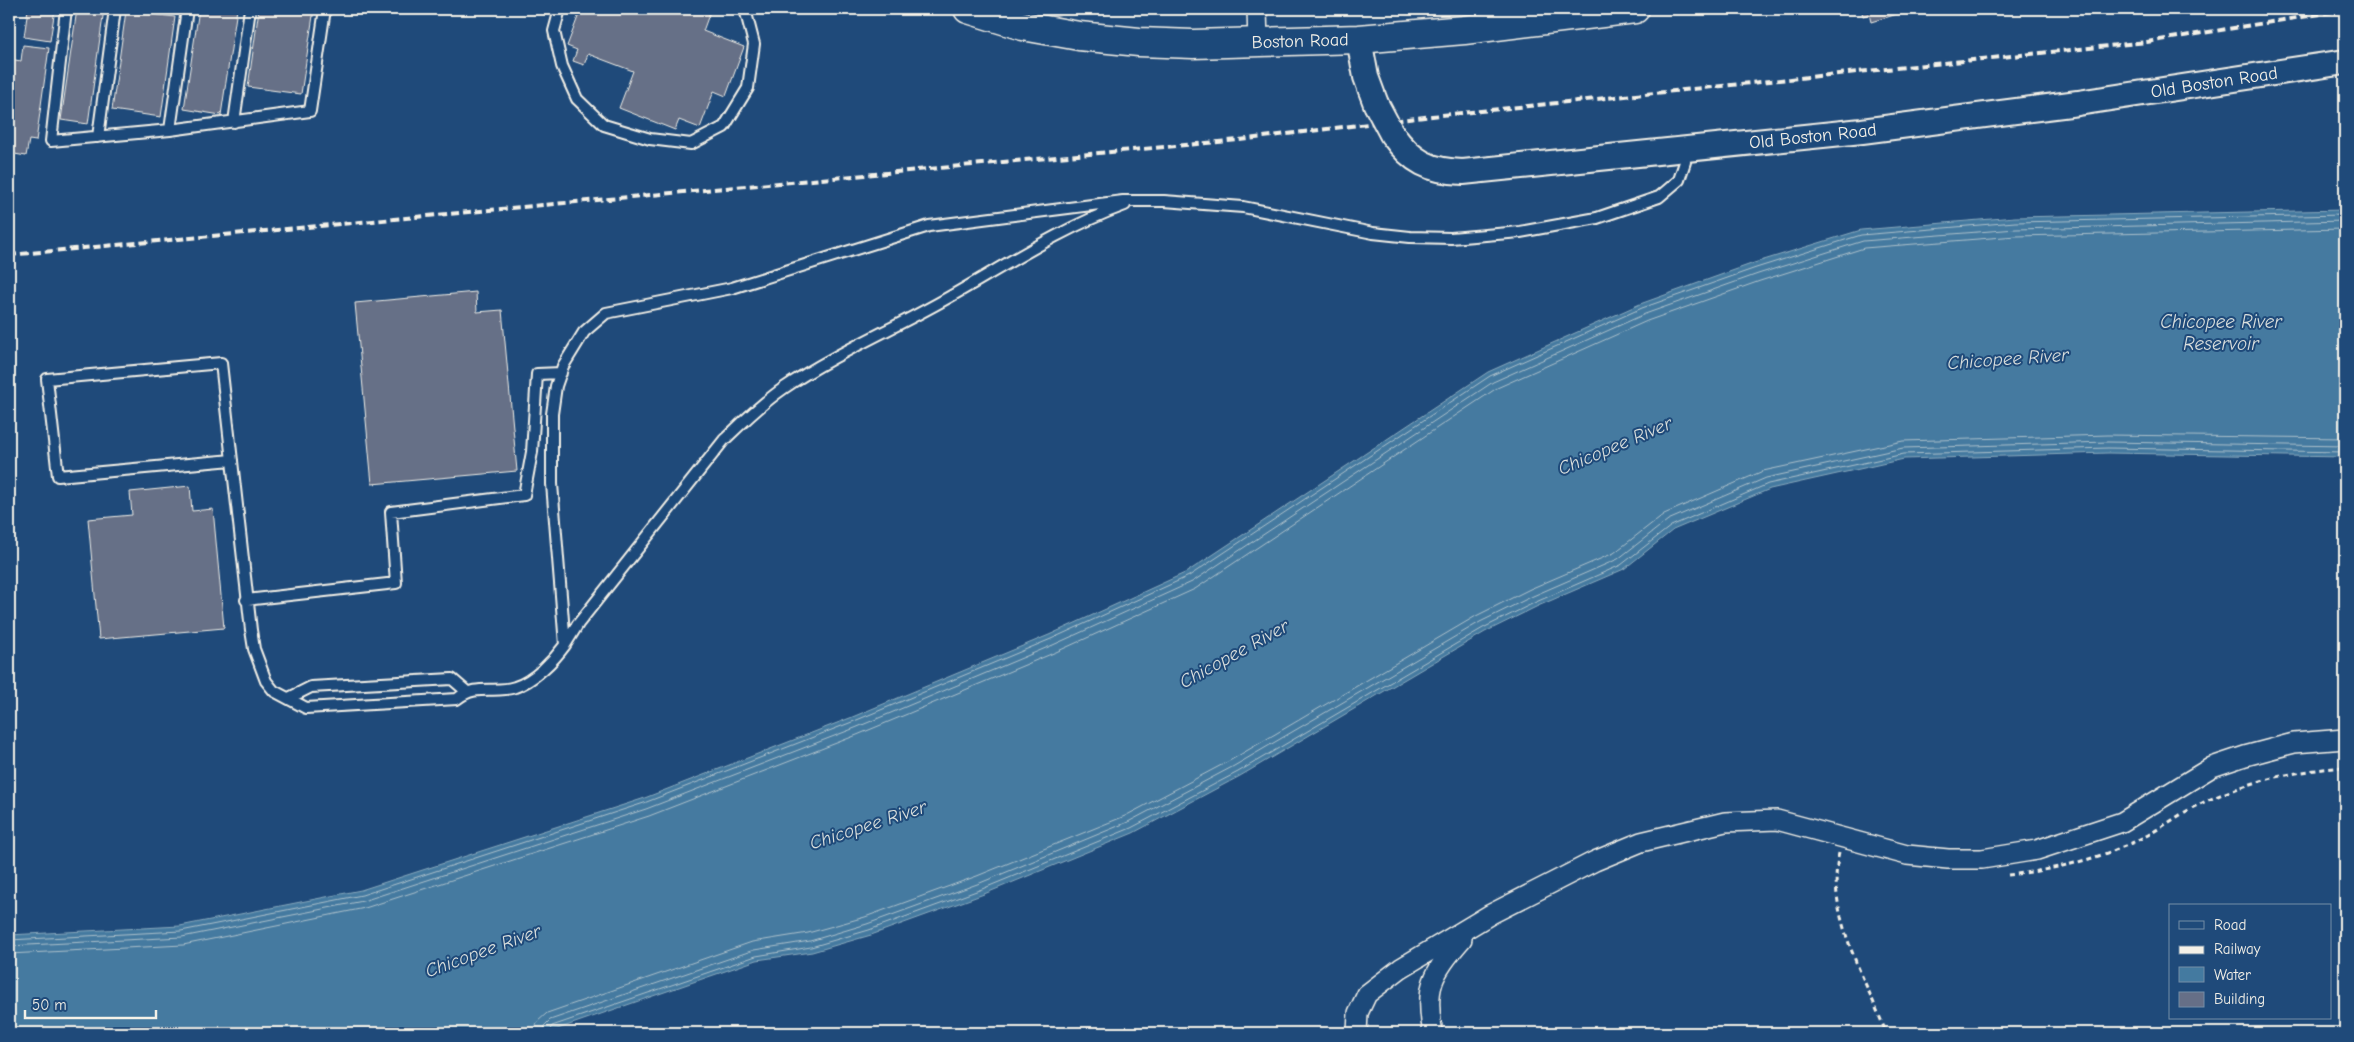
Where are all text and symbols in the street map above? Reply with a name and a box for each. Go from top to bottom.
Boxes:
street label: Boston Road [1251,29,1349,53]
street label: Old Boston Road [2149,62,2279,102]
street label: Old Boston Road [1748,119,1878,153]
water label: Chicopee River Reservoir [2160,311,2283,355]
water label: Chicopee River [1947,344,2071,374]
water label: Chicopee River [1555,412,1677,480]
water label: Chicopee River [1175,614,1294,693]
water label: Chicopee River [807,795,931,854]
legend [2169,904,2332,1020]
text: Road [2214,916,2246,934]
water label: Chicopee River [422,919,545,982]
text: Railway [2214,940,2261,958]
text: Water [2214,966,2251,984]
scale bar [25,987,156,1019]
text: Building [2214,990,2265,1008]
text: 50 m [32,996,67,1014]

